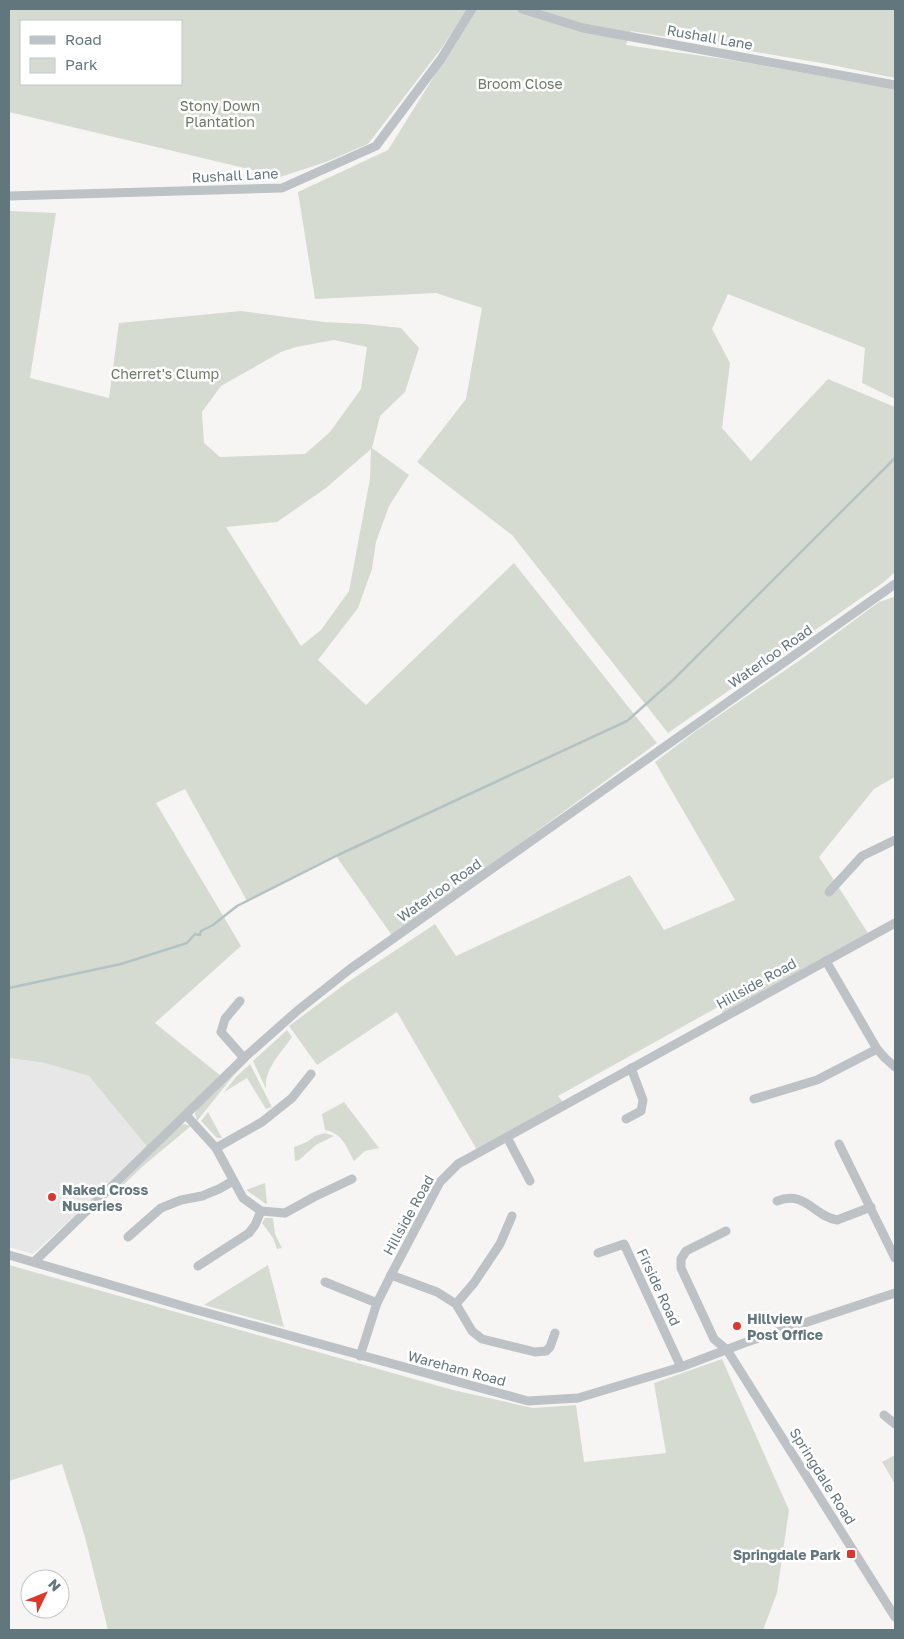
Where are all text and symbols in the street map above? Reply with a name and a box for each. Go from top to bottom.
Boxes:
legend [20,20,182,85]
street label: Rushall Lane [666,21,754,53]
text: Road [65,30,102,48]
text: Park [65,55,98,73]
park label: Broom Close [477,75,563,92]
park label: Stony Down Plantation [180,97,260,130]
street label: Rushall Lane [191,164,279,186]
park label: Cherret's Clump [111,365,219,382]
street label: Waterloo Road [725,621,815,691]
street label: Waterloo Road [394,855,484,925]
street label: Hillside Road [713,954,799,1012]
street label: Hillside Road [379,1172,437,1258]
place label: Naked Cross Nuseries [62,1181,148,1214]
marker: Naked Cross Nuseries [46,1191,58,1203]
street label: Firside Road [634,1246,684,1328]
place label: Hillview Post Office [747,1310,823,1343]
marker: Hillview Post Office [731,1320,743,1332]
street label: Wareham Road [406,1347,508,1389]
street label: Springdale Road [786,1425,860,1527]
place label: Springdale Park [733,1546,841,1563]
marker: Springdale Park [845,1548,857,1560]
north arrow [20,1569,70,1619]
text: N [45,1575,65,1594]

